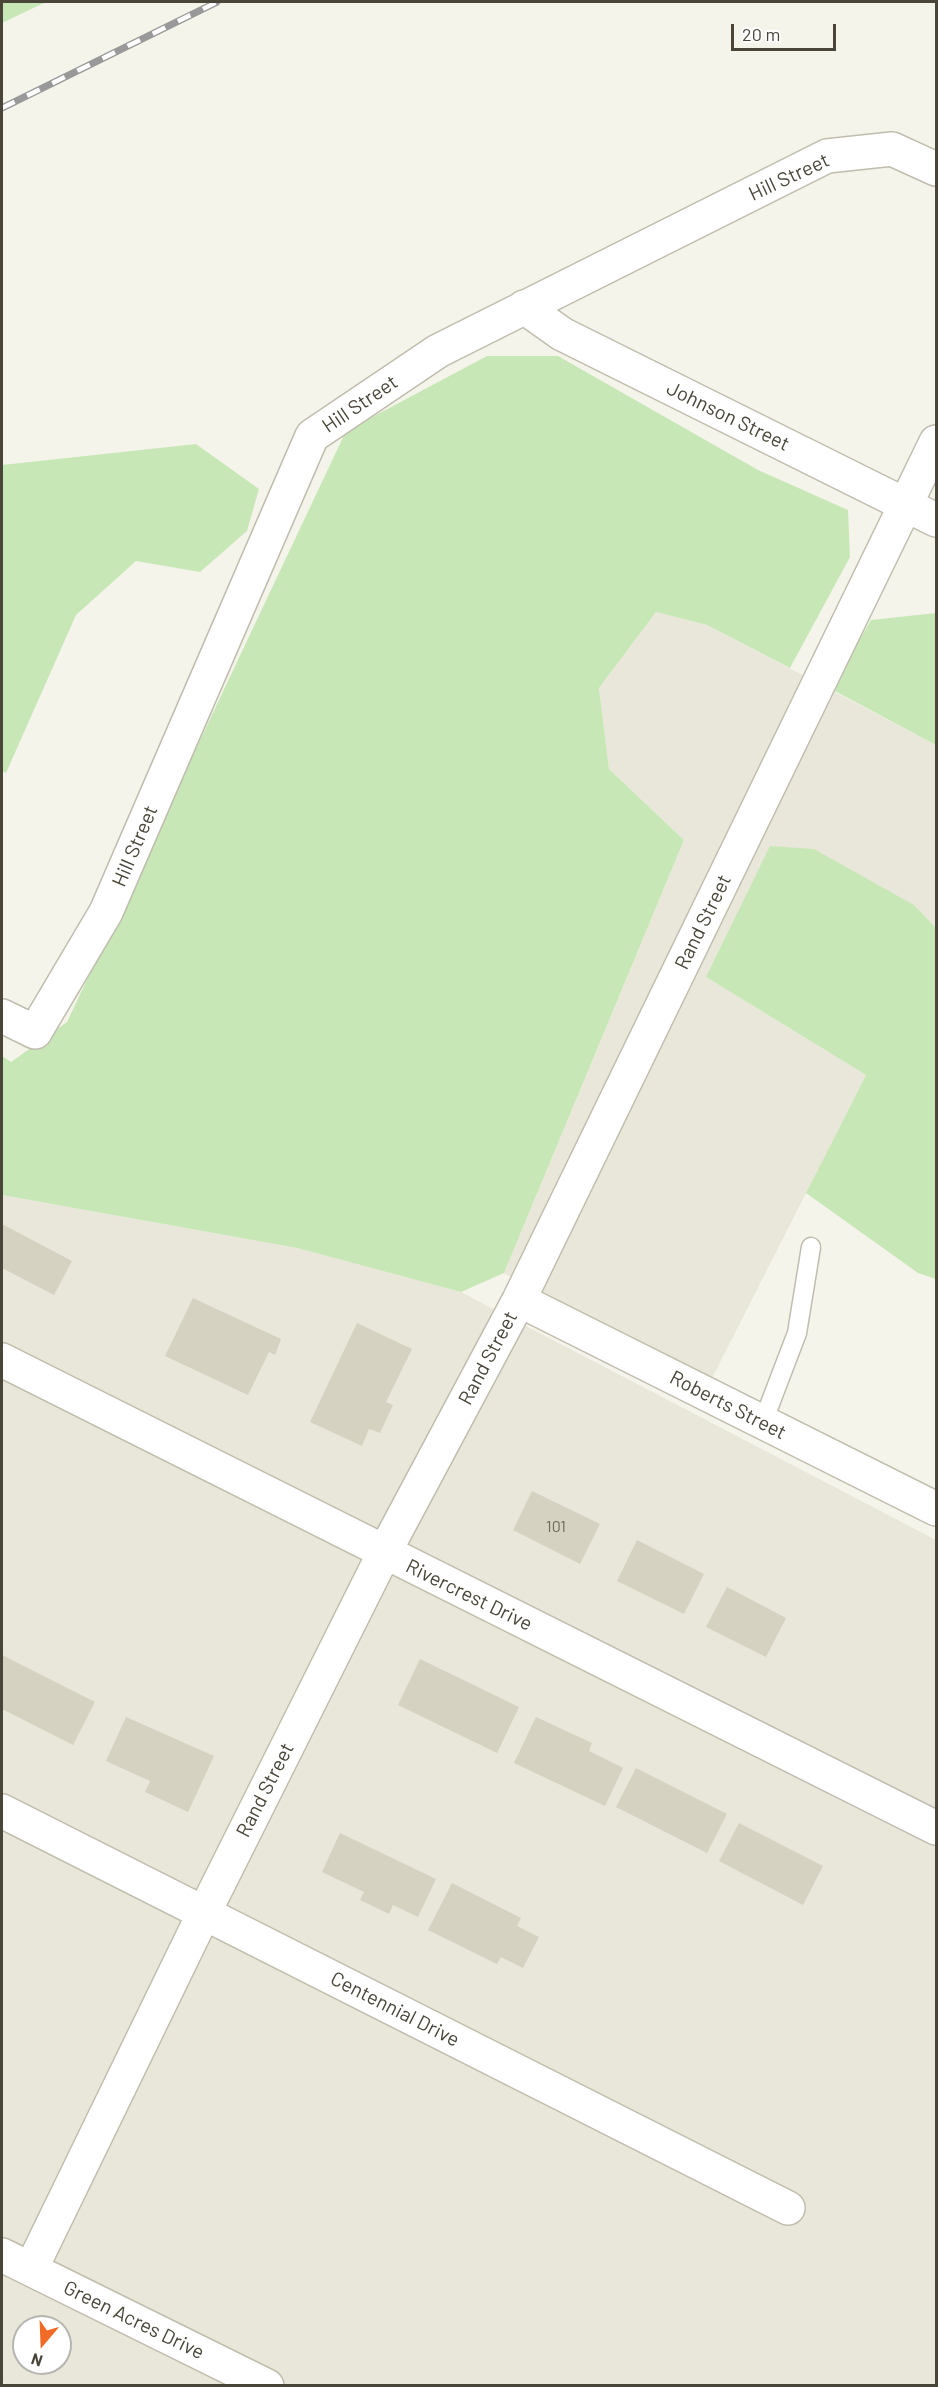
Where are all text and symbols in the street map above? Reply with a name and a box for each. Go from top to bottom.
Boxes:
scale bar [734,12,839,50]
text: 20 m [742,23,780,45]
street label: Hill Street [745,148,833,206]
street label: Hill Street [318,370,402,438]
street label: Johnson Street [663,376,793,456]
street label: Hill Street [107,802,163,890]
street label: Rand Street [670,871,736,973]
street label: Rand Street [453,1307,523,1409]
street label: Roberts Street [666,1365,790,1445]
house number: 101 [546,1517,566,1537]
street label: Rivercrest Drive [402,1554,536,1636]
street label: Rand Street [231,1739,299,1841]
street label: Centennial Drive [327,1966,463,2052]
street label: Green Acres Drive [60,2276,208,2364]
north arrow [12,2315,72,2375]
text: N [29,2350,45,2371]

